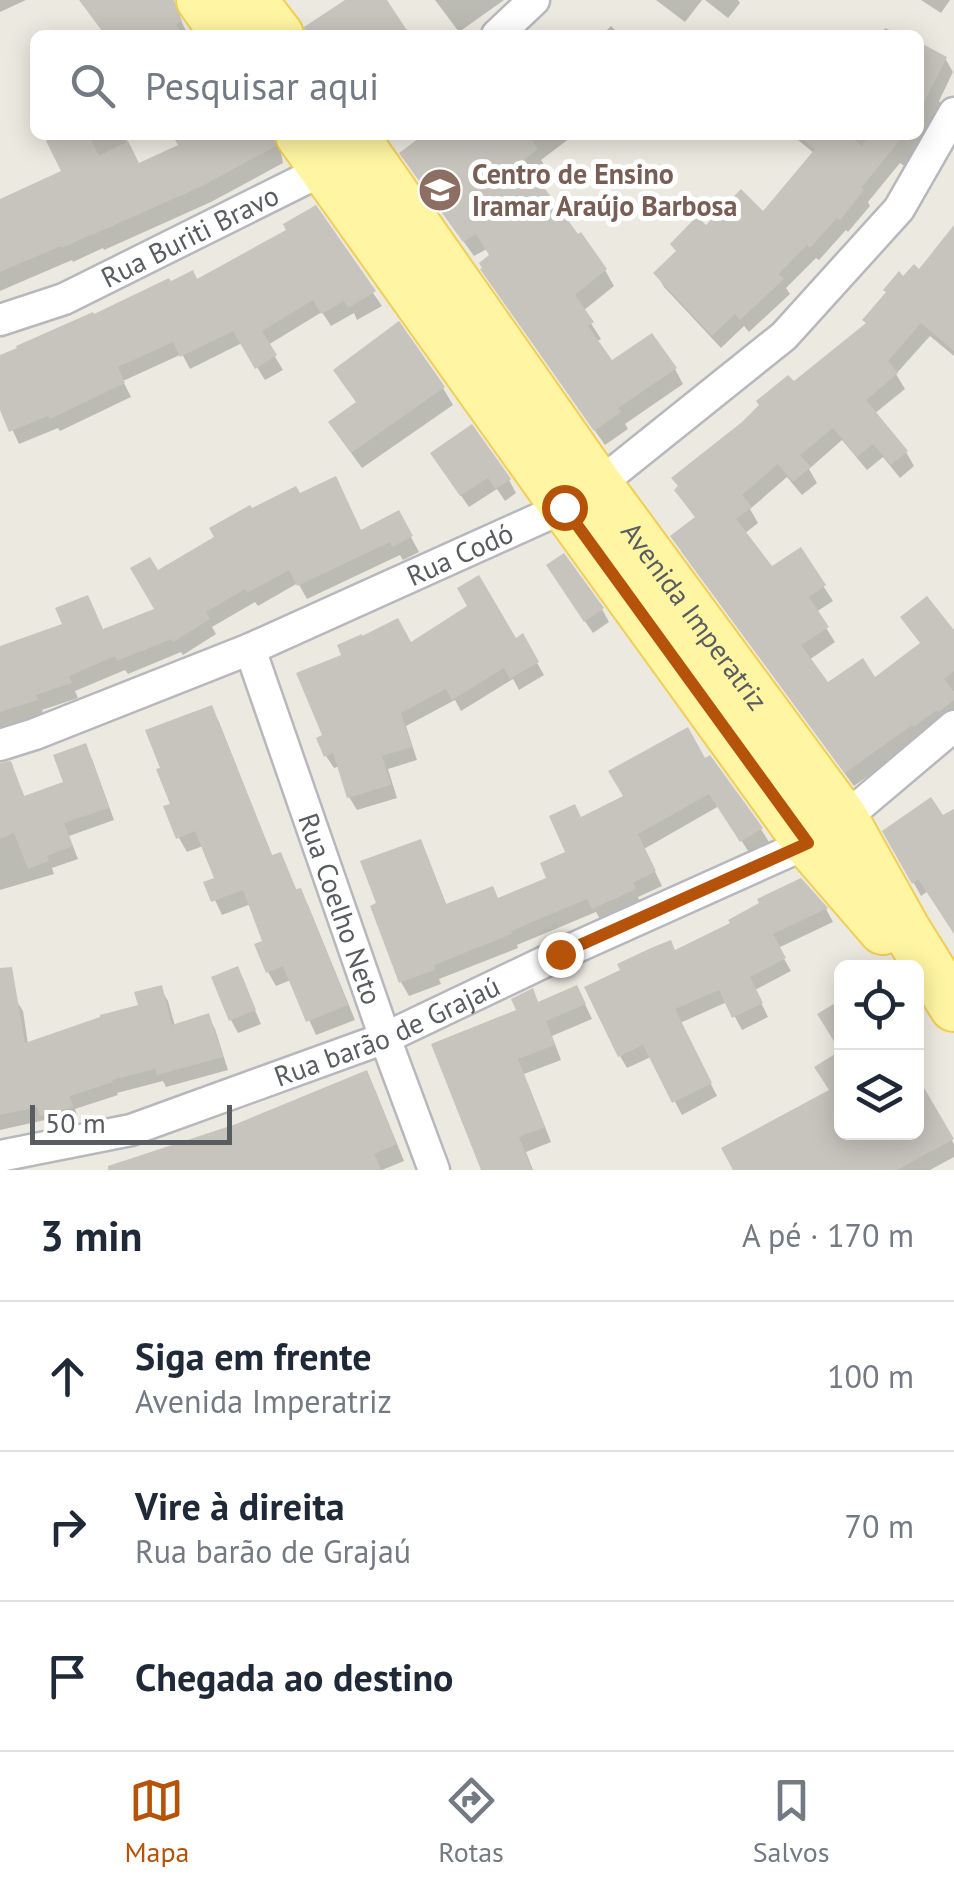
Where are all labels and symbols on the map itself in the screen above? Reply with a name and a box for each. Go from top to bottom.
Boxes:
place label: Centro de Ensino Iramar Araújo Barbosa [472,155,737,224]
school or university icon: Centro de Ensino Iramar Araújo Barbosa [417,167,463,213]
street label: Rua Buriti Bravo [95,176,285,296]
route start [542,485,588,531]
street label: Rua Codó [400,514,519,594]
street label: Avenida Imperatriz [613,514,777,717]
street label: Rua Coelho Neto [290,808,391,1009]
route end [538,932,584,978]
street label: Rua barão de Grajaú [269,967,506,1095]
scale bar [30,1100,232,1144]

